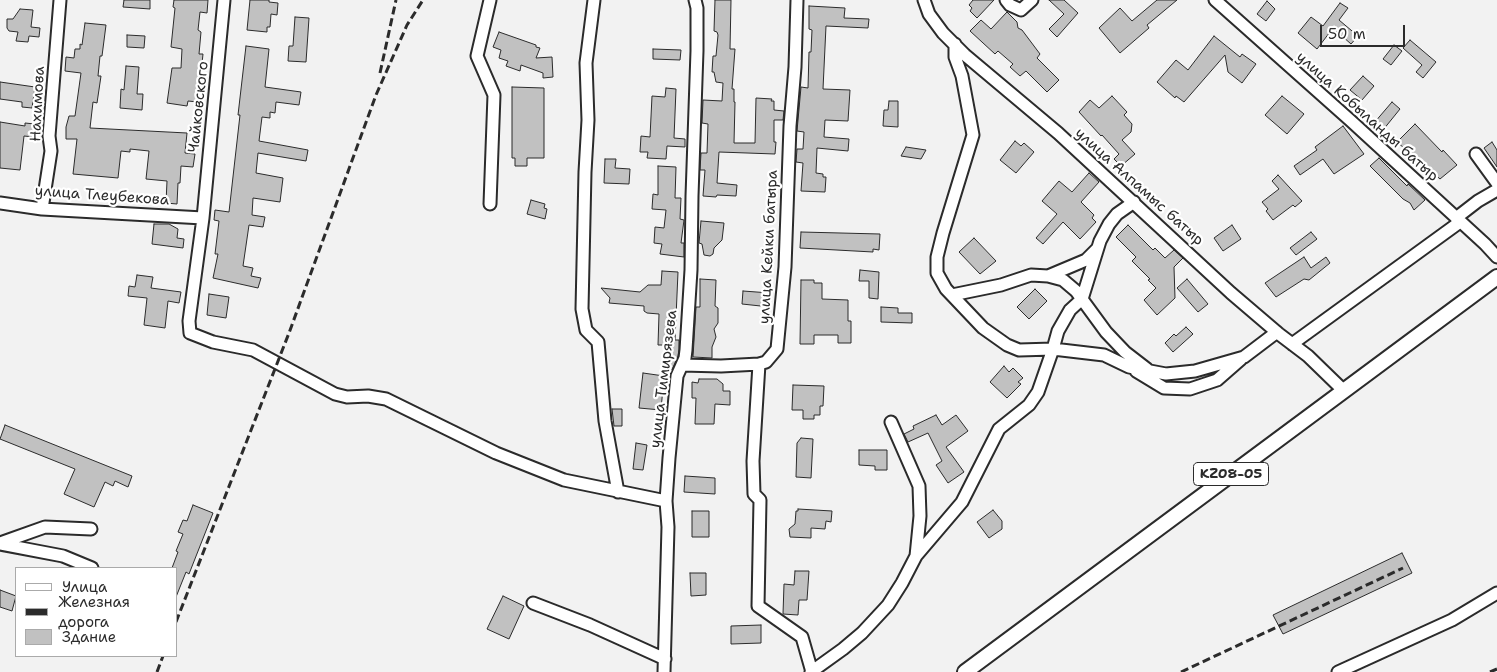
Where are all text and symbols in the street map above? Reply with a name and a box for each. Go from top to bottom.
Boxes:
scale bar [1322,15,1407,47]
text: 50 m [1328,24,1366,44]
street label: улица Кобыланды батыр [1292,48,1442,186]
street label: Чайковского [185,60,213,154]
street label: Нахимова [27,66,49,142]
street label: улица Алпамыс батыр [1071,124,1207,250]
street label: улица Кейки батыра [756,169,782,325]
street label: улица Тлеубекова [34,182,170,210]
street label: улица Тимирязева [647,309,681,449]
road number: KZ08-05 [1194,462,1268,486]
legend [15,567,178,657]
text: Улица [62,577,107,597]
text: Железная дорога [58,592,130,632]
text: Здание [62,627,116,647]

